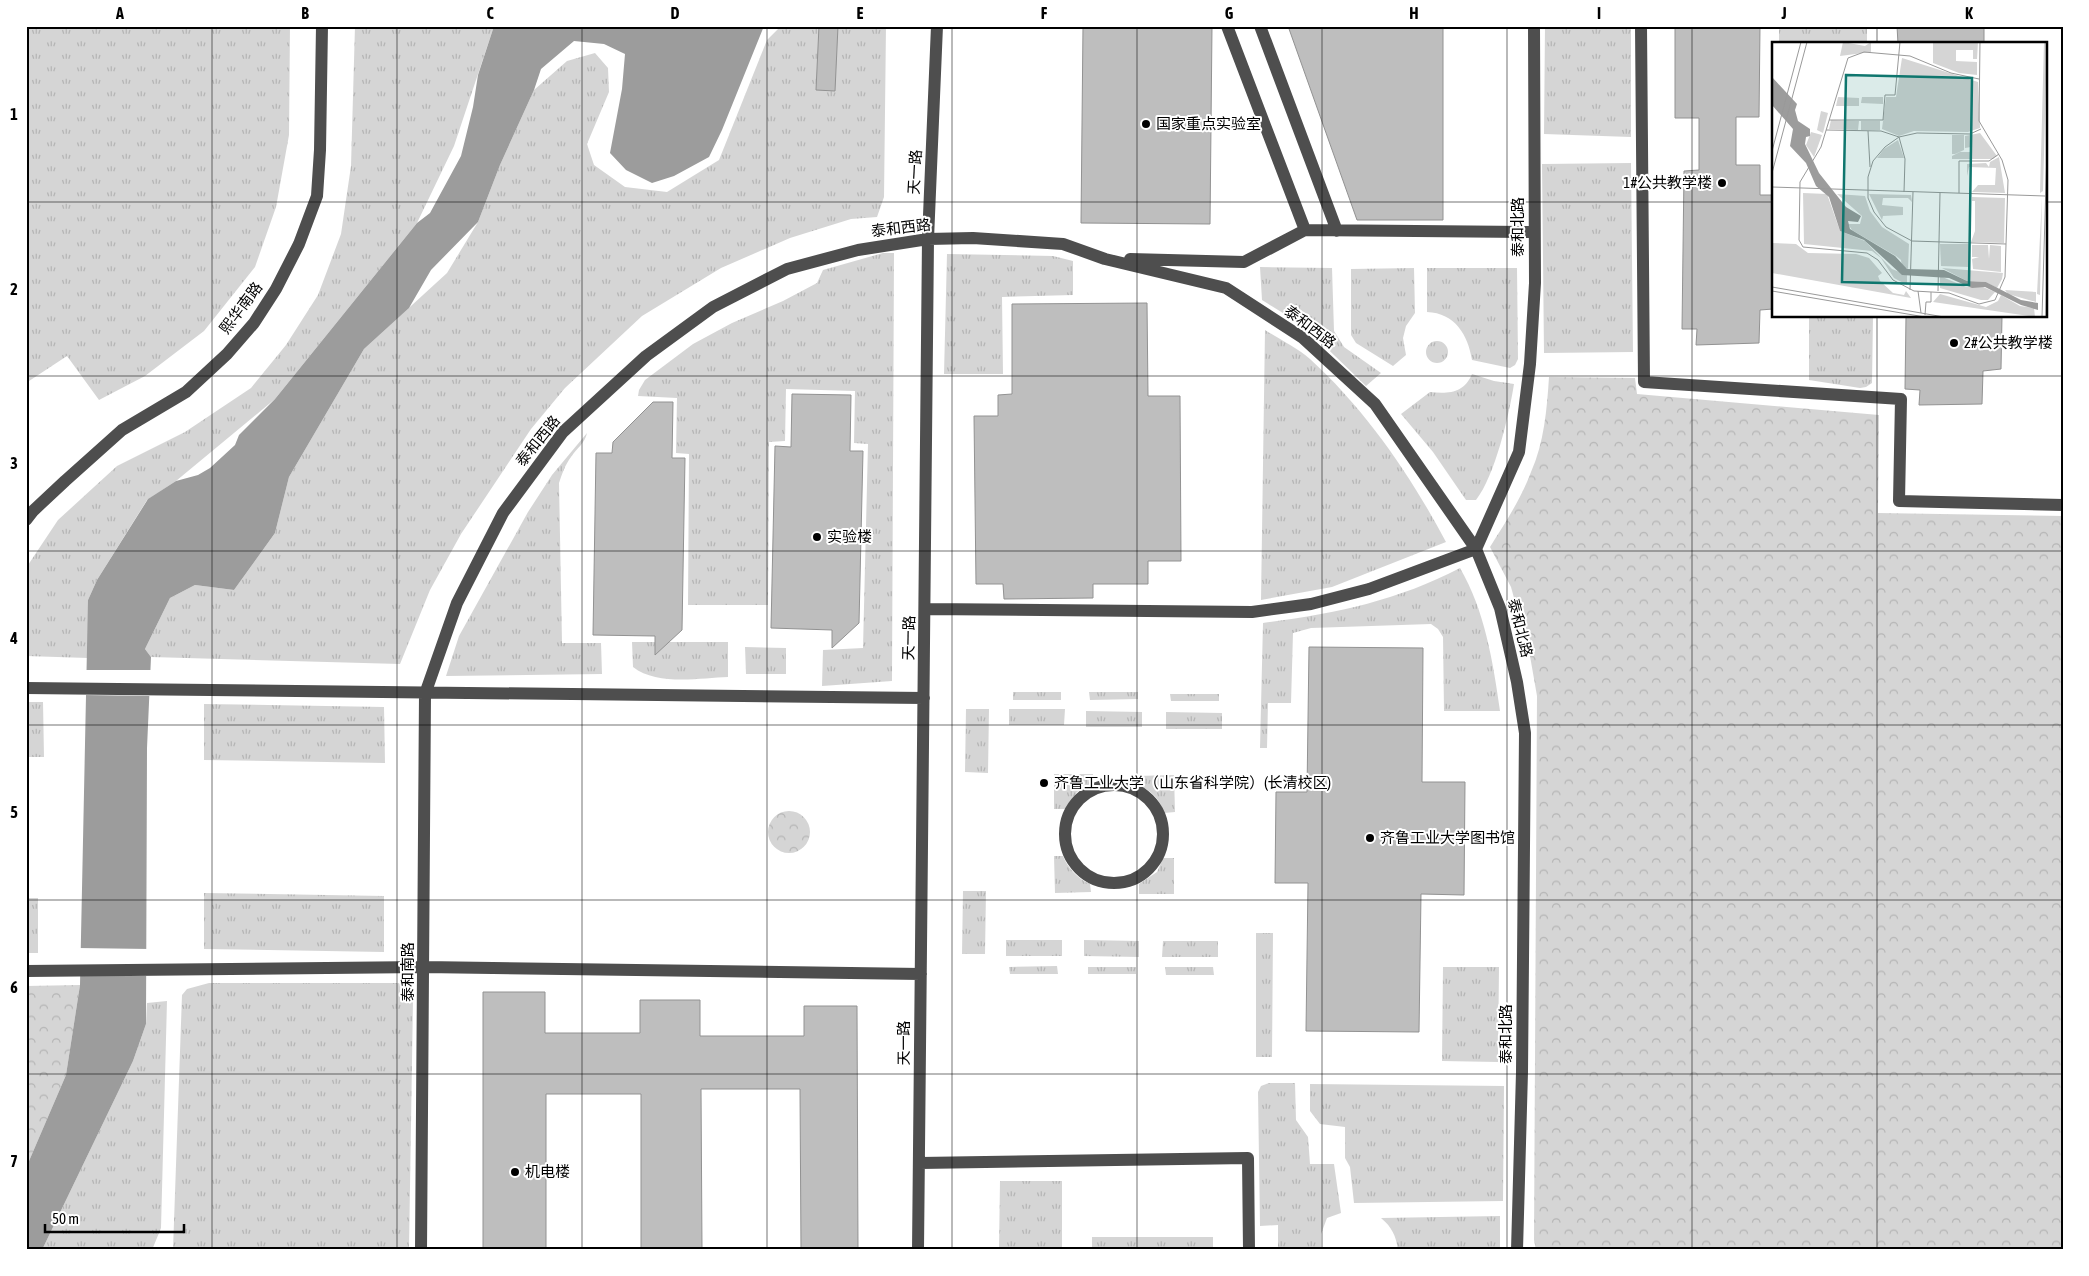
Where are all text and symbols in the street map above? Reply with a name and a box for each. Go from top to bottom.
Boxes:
text: A [115,4,124,22]
text: B [301,4,309,22]
text: C [486,4,494,22]
text: D [671,4,680,22]
text: E [857,4,864,22]
text: F [1041,4,1048,22]
text: G [1225,4,1234,22]
text: H [1409,4,1419,22]
text: I [1597,4,1601,22]
text: J [1780,4,1787,22]
text: K [1965,4,1973,22]
inset map [1772,42,2046,318]
text: 1 [10,105,18,123]
place label: 国家重点实验室 [1156,115,1261,132]
marker: 国家重点实验室 [1140,118,1152,130]
street label: 天一路 [905,149,924,195]
place label: 1#公共教学楼 [1623,174,1712,191]
marker: 1#公共教学楼 [1716,177,1728,189]
street label: 泰和北路 [1509,197,1526,257]
street label: 泰和西路 [870,215,932,240]
street label: 熙华南路 [216,279,265,337]
text: 2 [10,280,18,298]
street label: 泰和西路 [1281,302,1339,351]
place label: 2#公共教学楼 [1964,334,2053,351]
marker: 2#公共教学楼 [1948,337,1960,349]
street label: 泰和西路 [512,412,563,469]
text: 3 [10,454,18,472]
place label: 实验楼 [827,528,872,545]
marker: 实验楼 [811,531,823,543]
street label: 泰和北路 [1505,597,1536,659]
street label: 天一路 [900,615,917,661]
text: 4 [9,629,18,647]
place label: 齐鲁工业大学（山东省科学院）(长清校区) [1054,774,1331,791]
marker: 齐鲁工业大学（山东省科学院）(长清校区) [1038,777,1050,789]
text: 5 [10,803,18,821]
place label: 齐鲁工业大学图书馆 [1380,829,1515,846]
marker: 齐鲁工业大学图书馆 [1364,832,1376,844]
street label: 泰和南路 [399,942,416,1002]
text: 6 [10,978,18,996]
street label: 泰和北路 [1497,1004,1514,1064]
street label: 天一路 [895,1020,912,1066]
text: 7 [10,1152,18,1170]
place label: 机电楼 [525,1163,570,1180]
marker: 机电楼 [509,1166,521,1178]
scale bar [45,1201,184,1233]
text: 50 m [52,1210,79,1227]

